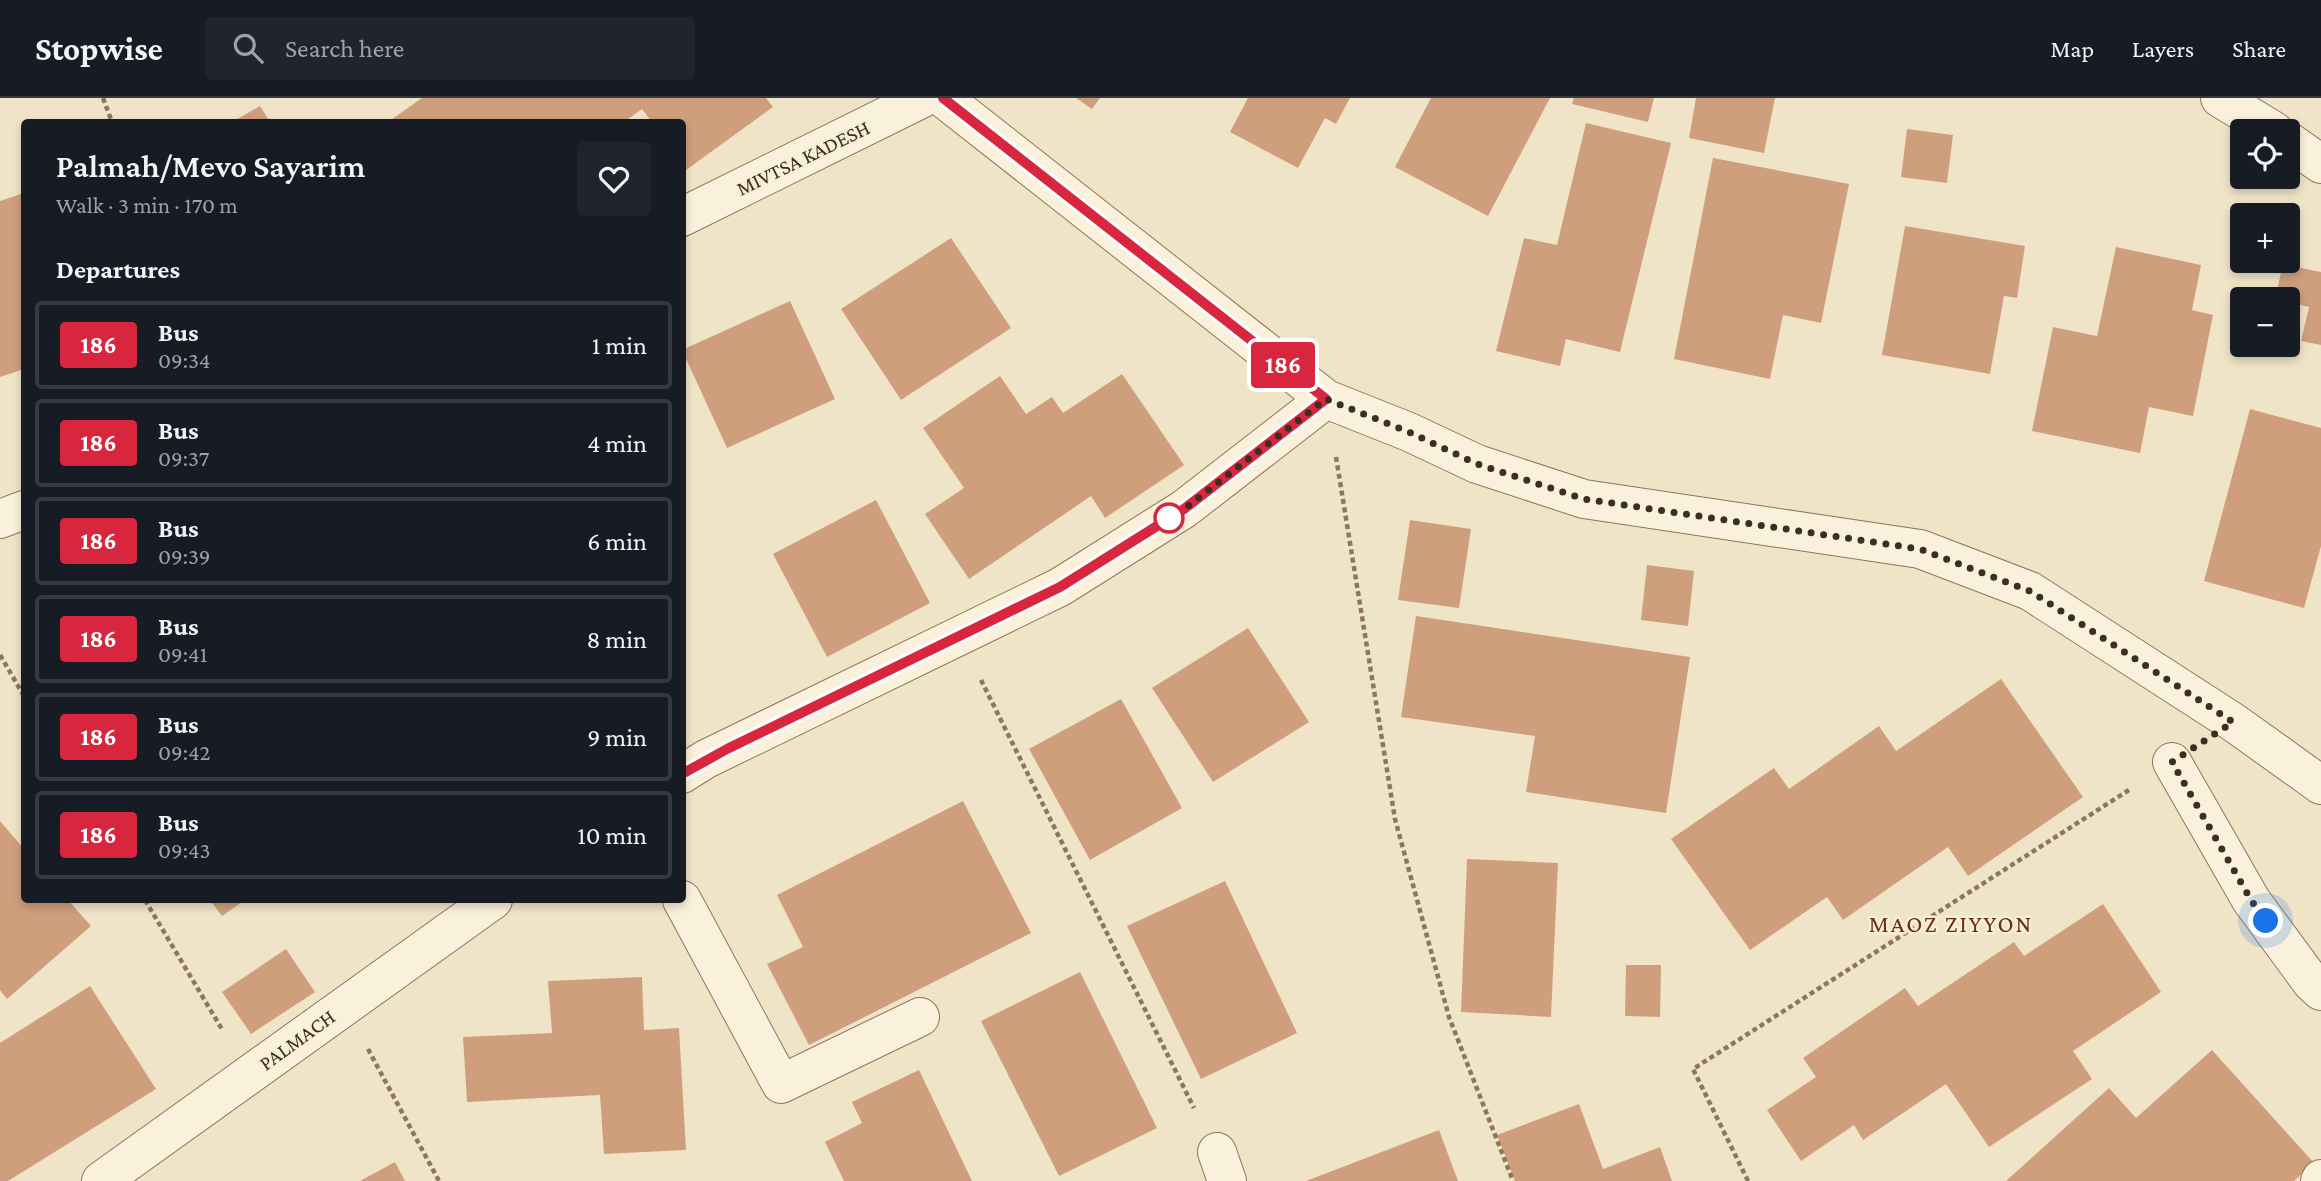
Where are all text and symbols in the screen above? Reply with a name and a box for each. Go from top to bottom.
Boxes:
search box [205,17,695,80]
icon: search [229,29,267,67]
text: Stopwise [35,30,163,67]
text: Search here [285,34,404,63]
text: Map [2050,35,2094,62]
text: Layers [2132,35,2194,62]
text: Share [2232,35,2286,62]
street label: MIVTSA KADESH [732,115,874,201]
map controls [2230,119,2300,357]
button: locate [2230,119,2300,189]
button: heart [577,142,651,216]
text: Palmah/Mevo Sayarim [56,147,365,184]
text: Walk · 3 min · 170 m [56,192,238,218]
button: + [2230,203,2300,273]
text: Departures [56,255,180,284]
button: − [2230,287,2300,357]
text: Bus [158,318,199,347]
text: 186 [80,331,117,358]
text: 1 min [592,331,647,360]
line badge: 186 [1243,342,1323,388]
text: 09:34 [158,347,211,373]
text: 186 [1265,351,1301,378]
text: Bus [158,416,199,445]
text: 186 [80,429,117,456]
text: 4 min [587,429,647,458]
text: 09:37 [158,445,209,471]
unlabelled marker [1154,503,1184,533]
text: Bus [158,514,199,543]
text: 186 [80,527,117,554]
text: 6 min [587,527,647,556]
text: 09:39 [158,543,210,569]
text: Bus [158,612,199,641]
text: 186 [80,625,117,652]
text: 8 min [586,625,647,654]
text: 09:41 [158,641,207,667]
text: Bus [158,710,199,739]
text: 186 [80,723,117,750]
text: 9 min [587,723,647,752]
text: 09:42 [158,739,210,765]
text: Bus [158,808,199,837]
text: 186 [80,821,117,848]
text: 10 min [577,821,647,850]
text: 09:43 [158,837,210,863]
your location [2248,903,2283,938]
district label: MAOZ ZIYYON [1869,910,2033,937]
street label: PALMACH [254,1005,340,1075]

